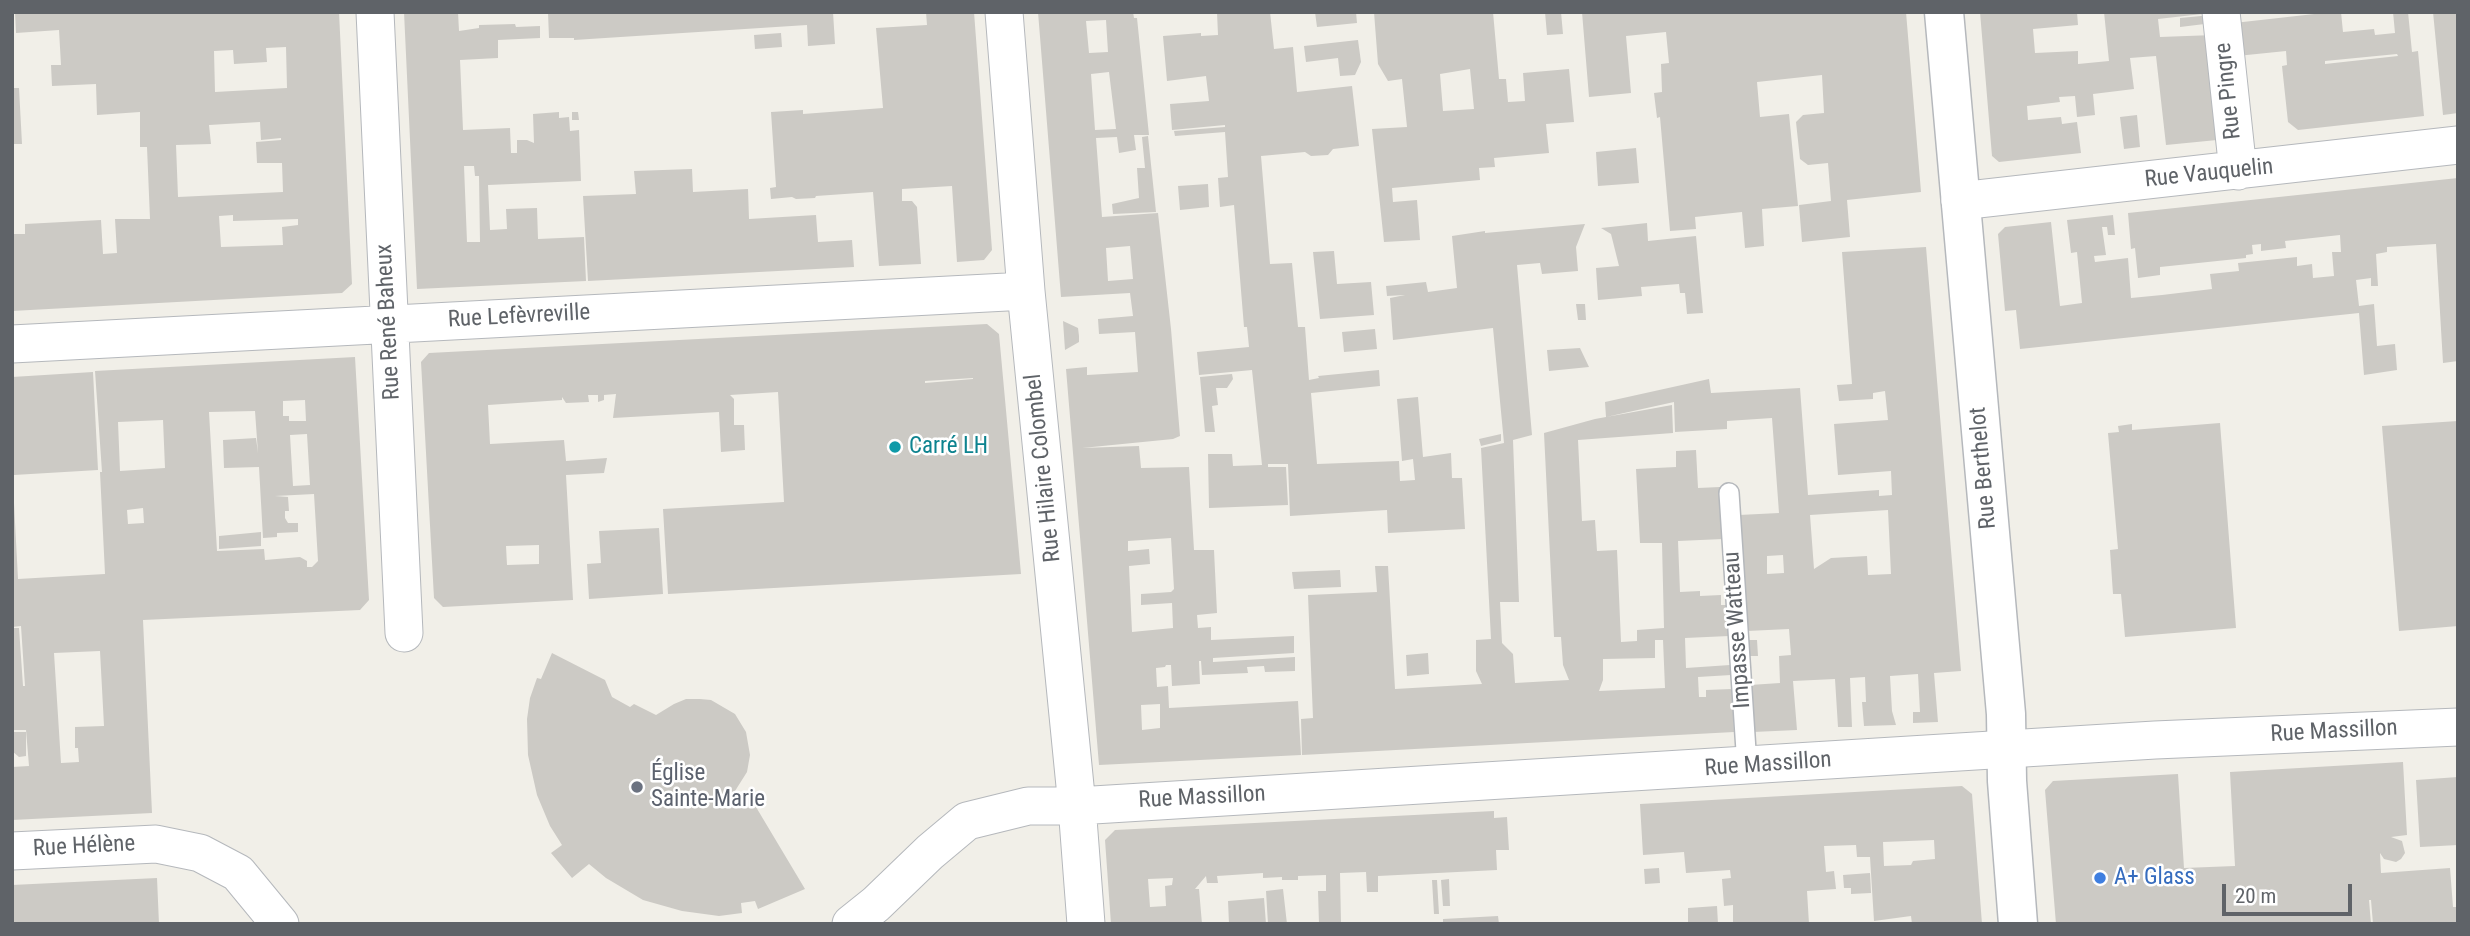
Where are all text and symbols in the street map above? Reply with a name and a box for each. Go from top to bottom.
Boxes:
street label: Rue Pingre [2210,41,2248,141]
street label: Rue Vauquelin [2143,154,2275,194]
street label: Rue René Baheux [371,243,407,401]
street label: Rue Lefèvreville [447,299,591,335]
street label: Rue Hilaire Colombel [1020,372,1068,564]
street label: Rue Berthelot [1965,406,2003,530]
place label: Carré LH [909,433,988,461]
marker: Carré LH [887,439,903,455]
street label: Impasse Watteau [1719,551,1757,709]
street label: Rue Massillon [2270,715,2398,749]
street label: Rue Massillon [1704,747,1832,783]
place label: Église Sainte-Marie [651,760,765,814]
marker: Église Sainte-Marie [629,779,645,795]
street label: Rue Massillon [1138,781,1266,815]
street label: Rue Hélène [32,831,136,863]
place label: A+ Glass [2114,864,2195,892]
marker: A+ Glass [2092,870,2108,886]
scale bar [2225,870,2354,914]
text: 20 m [2235,884,2276,908]

